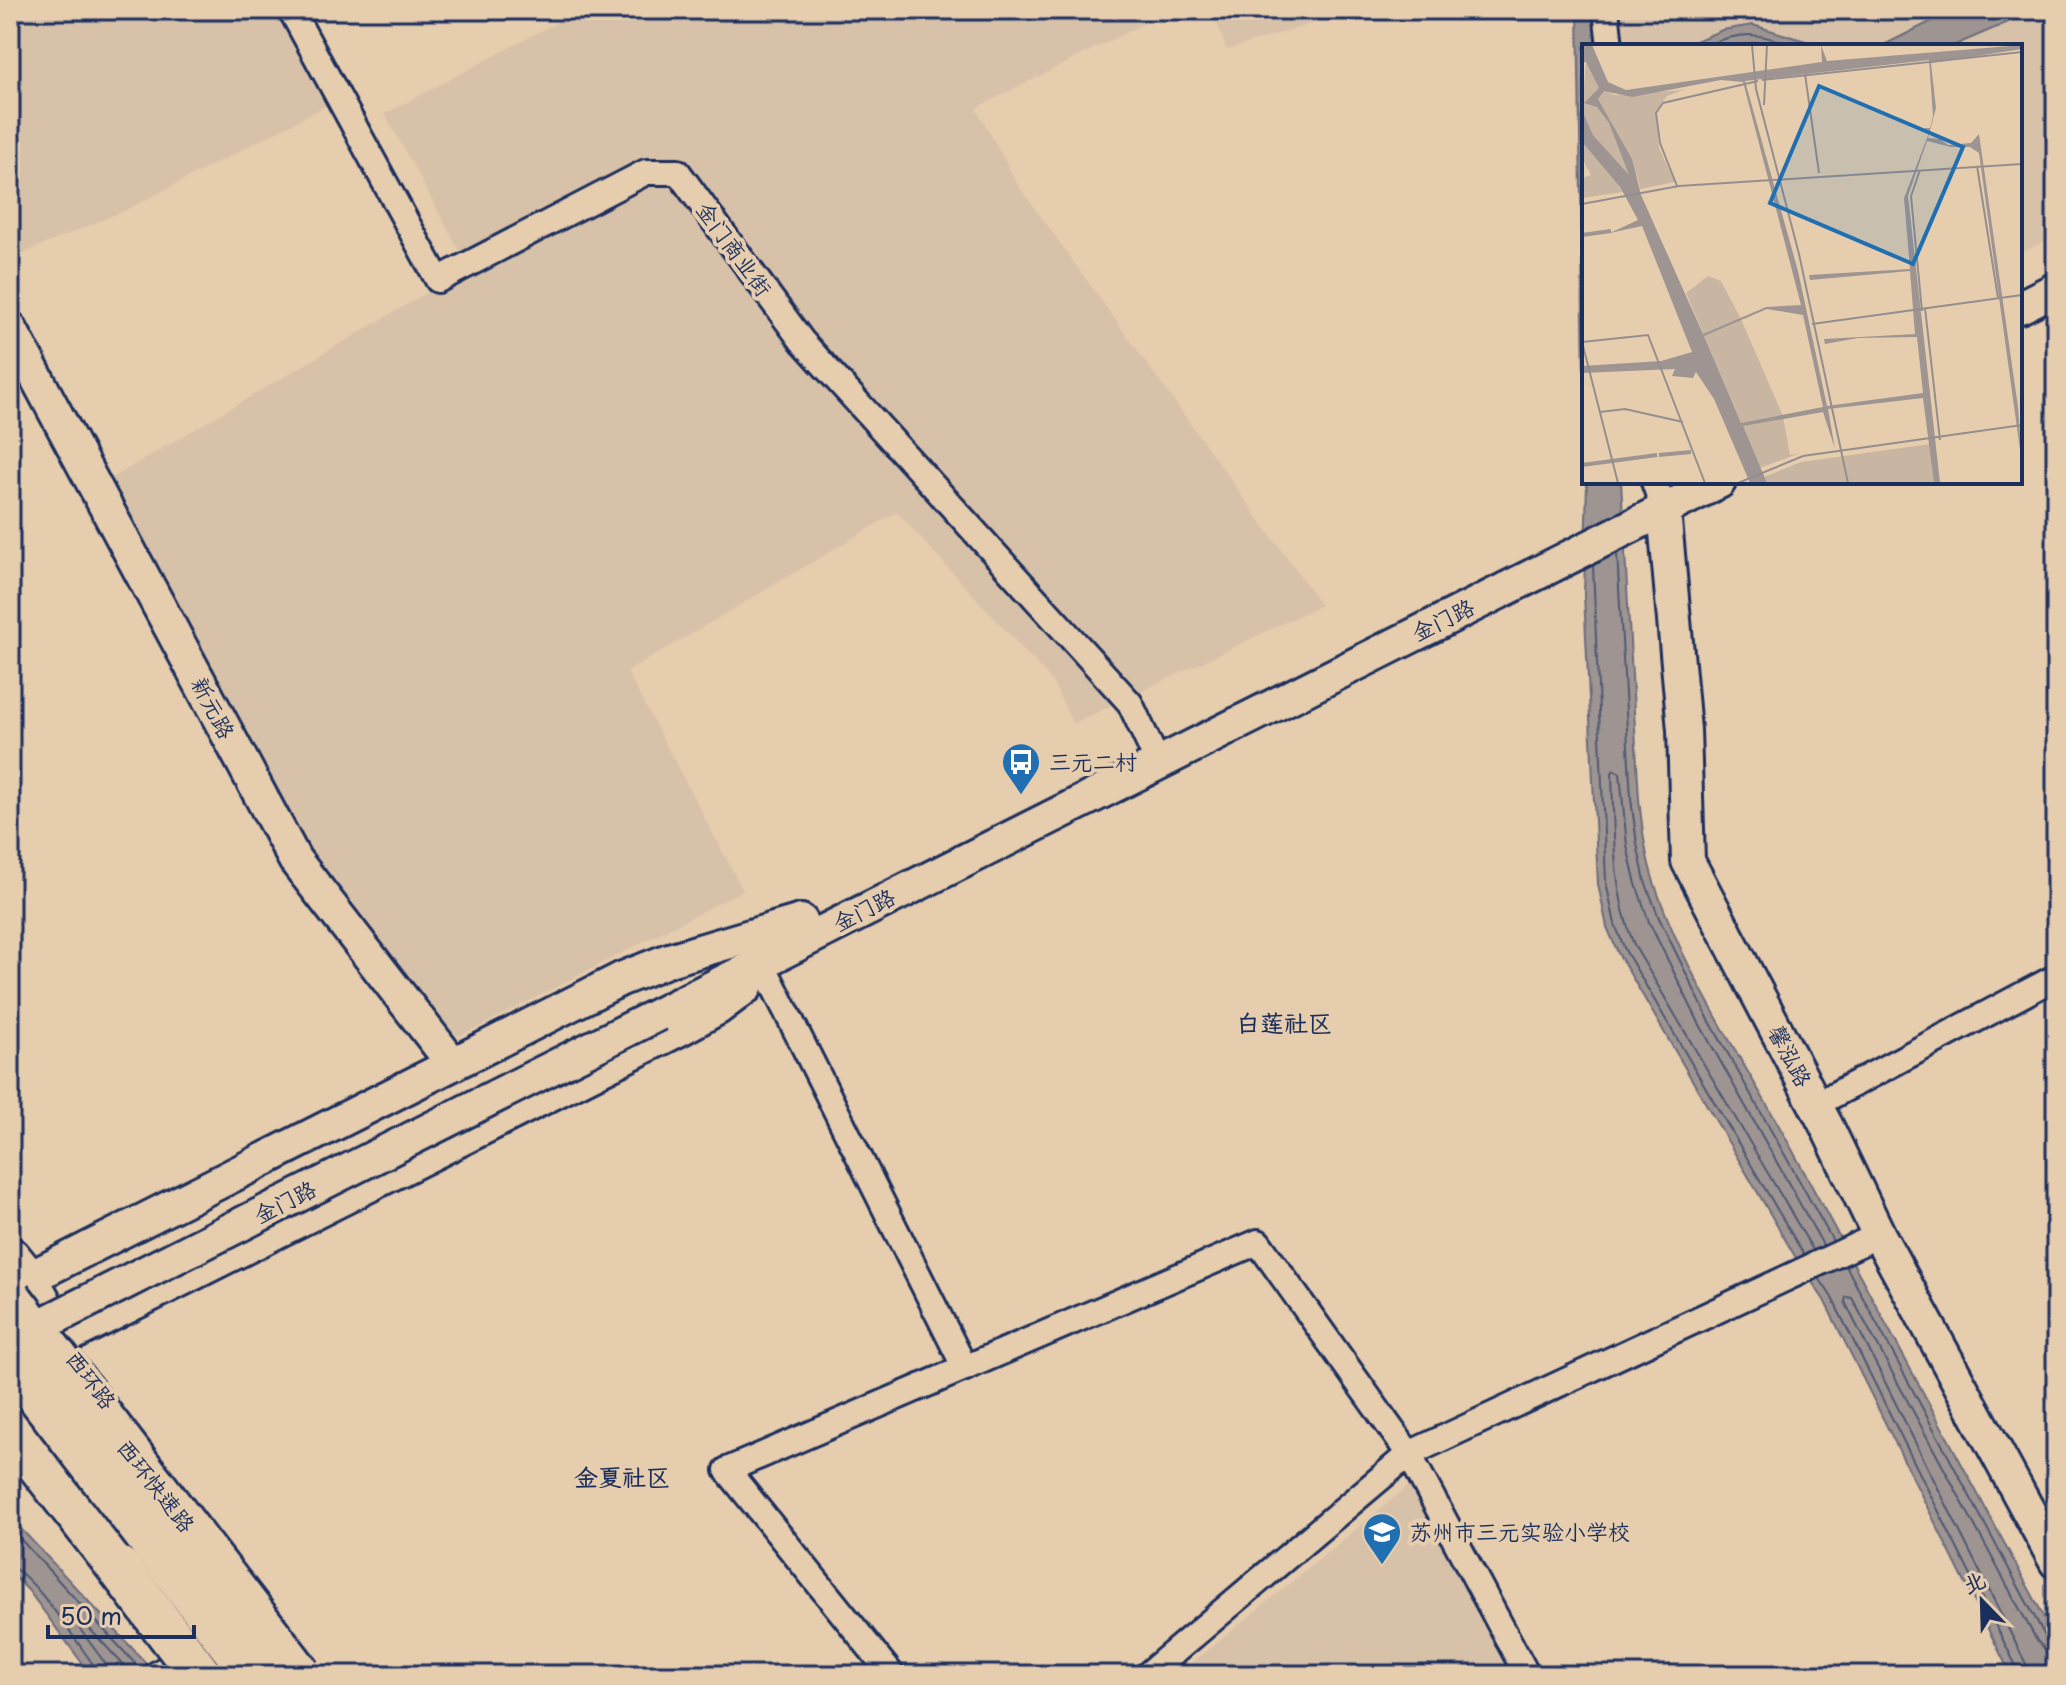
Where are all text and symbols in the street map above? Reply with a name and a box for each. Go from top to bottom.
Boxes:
inset map [1582,44,2022,484]
street label: 金门商业街 [690,194,781,302]
street label: 金门路 [1405,589,1479,648]
street label: 新元路 [184,670,244,744]
bus stop icon: 三元二村 [1000,741,1042,796]
place label: 三元二村 [1049,744,1137,777]
street label: 金门路 [826,879,900,938]
district label: 白莲社区 [1236,1004,1332,1040]
street label: 馨泓路 [1761,1018,1821,1092]
street label: 金门路 [247,1171,321,1230]
street label: 西环路 [59,1343,125,1415]
street label: 西环快速路 [110,1432,204,1539]
district label: 金夏社区 [574,1458,670,1494]
school or university icon: 苏州市三元实验小学校 [1361,1511,1403,1566]
place label: 苏州市三元实验小学校 [1410,1514,1630,1547]
north arrow [1942,1561,2022,1641]
text: 北 [1957,1562,1990,1601]
scale bar [48,1589,194,1639]
text: 50 m [60,1597,122,1633]

